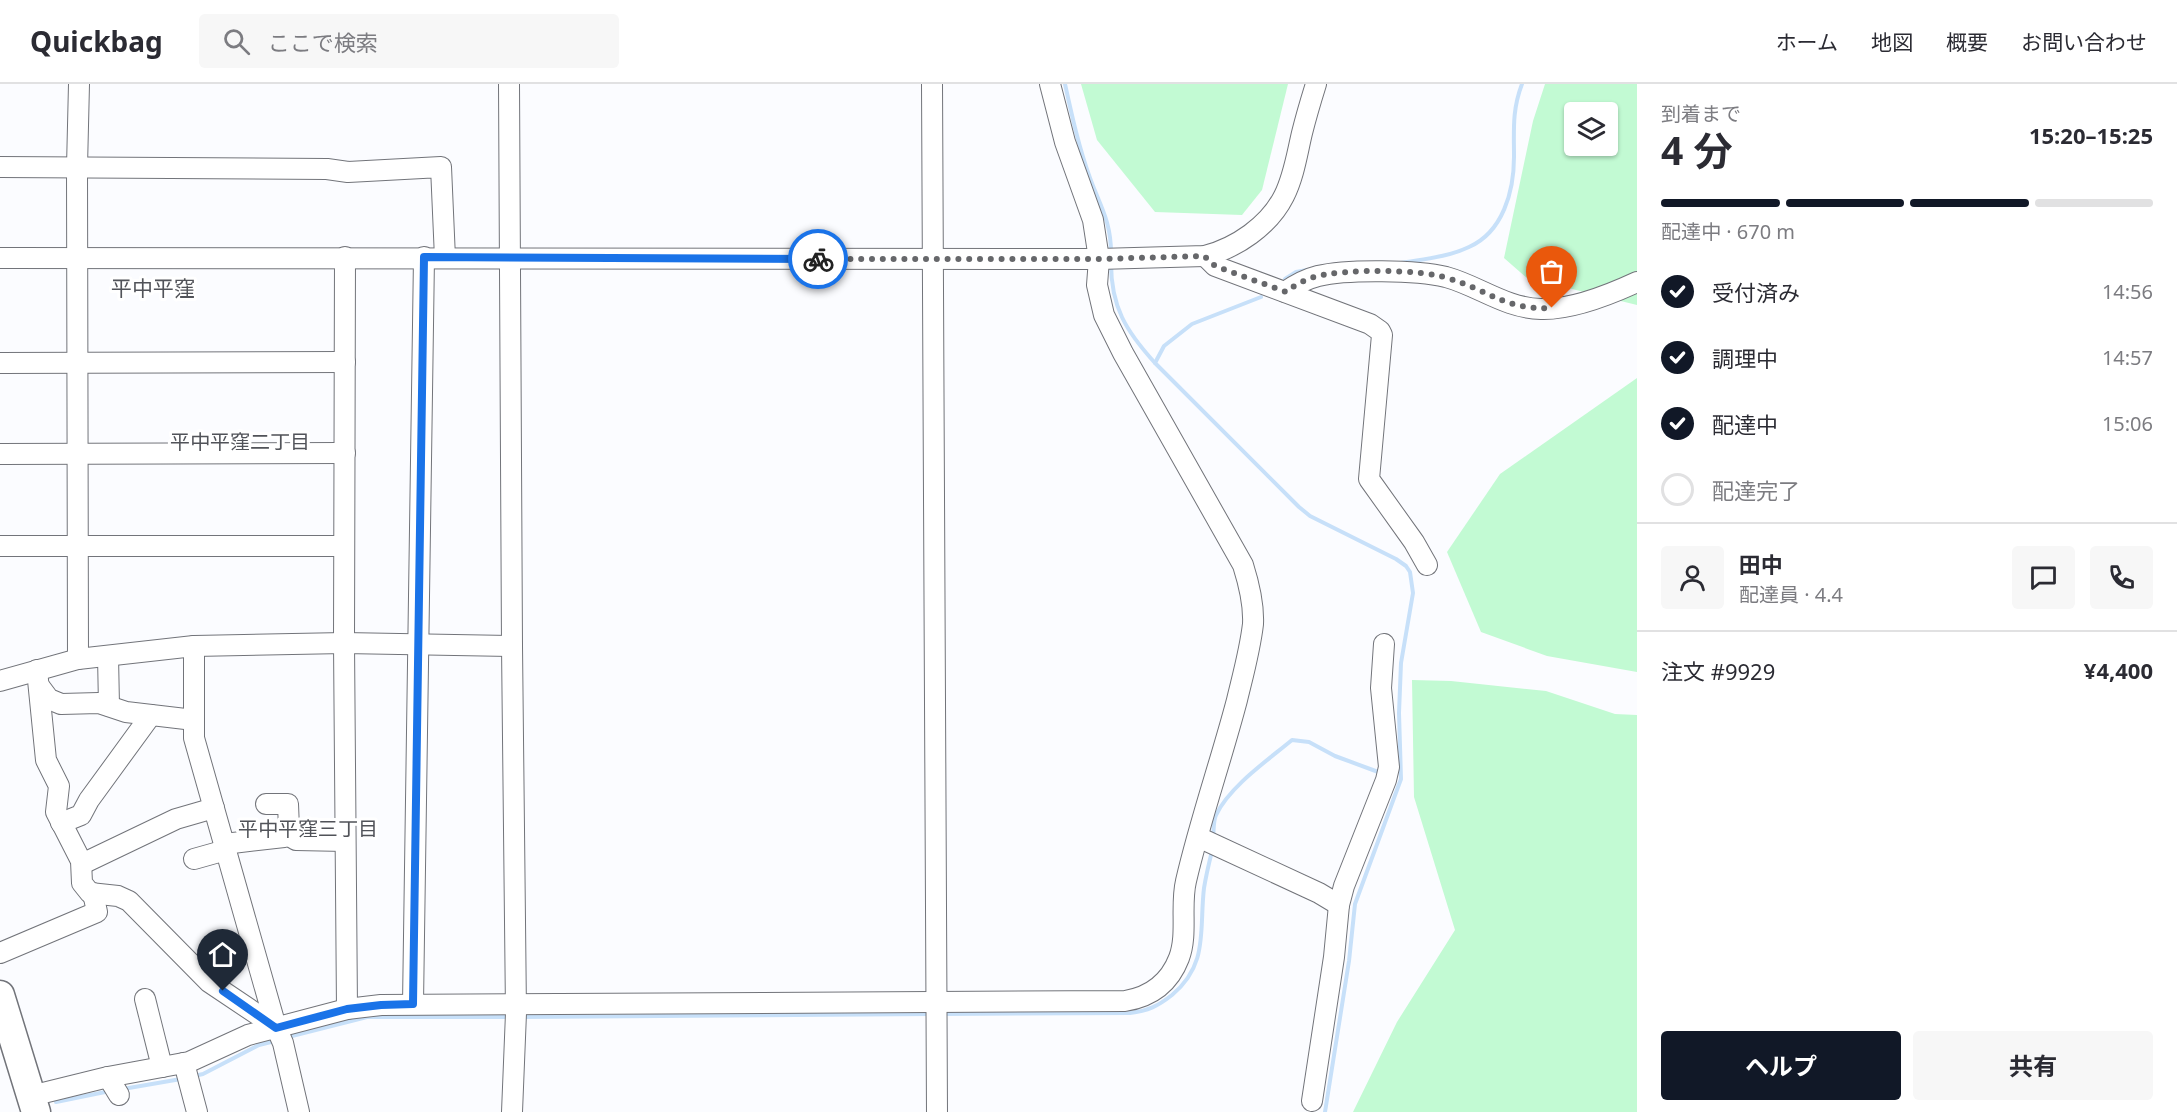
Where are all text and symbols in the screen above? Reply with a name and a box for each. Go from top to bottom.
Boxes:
search box [199,14,619,68]
text: Quickbag [30,22,163,60]
icon: search [220,25,253,58]
text: ここで検索 [268,27,378,57]
text: ホーム [1776,28,1838,56]
text: 地図 [1871,28,1913,56]
text: 概要 [1946,28,1988,56]
text: お問い合わせ [2021,28,2147,56]
text: 到着まで [1661,100,1741,127]
map controls [1564,102,1618,156]
button: layers [1564,102,1618,156]
text: 15:20–15:25 [2029,120,2153,150]
text: 4 分 [1661,123,1732,176]
text: 配達中 · 670 m [1661,218,1795,245]
courier [788,229,848,289]
icon: bike [802,243,835,276]
pin [1526,246,1577,308]
icon: bag [1535,255,1568,288]
district label: 平中平窪 [111,274,195,302]
icon: check [1661,275,1694,308]
text: 受付済み [1712,277,1800,307]
text: 14:56 [2102,278,2153,305]
icon: check [1661,341,1694,374]
text: 調理中 [1712,343,1778,373]
text: 14:57 [2102,344,2153,371]
icon: check [1661,407,1694,440]
text: 配達中 [1712,409,1778,439]
text: 15:06 [2102,410,2153,437]
district label: 平中平窪二丁目 [170,428,310,455]
text: 配達完了 [1712,475,1800,505]
button: person [1661,546,1724,609]
button: chat [2012,546,2075,609]
button: phone [2090,546,2153,609]
text: 田中 [1739,549,1783,579]
text: 配達員 · 4.4 [1739,581,1843,608]
text: ¥4,400 [2084,655,2153,685]
text: 注文 #9929 [1661,656,1775,686]
district label: 平中平窪三丁目 [238,815,378,842]
pin [197,929,248,991]
icon: home [206,938,239,971]
button: ヘルプ [1661,1031,1901,1100]
button: 共有 [1913,1031,2153,1100]

